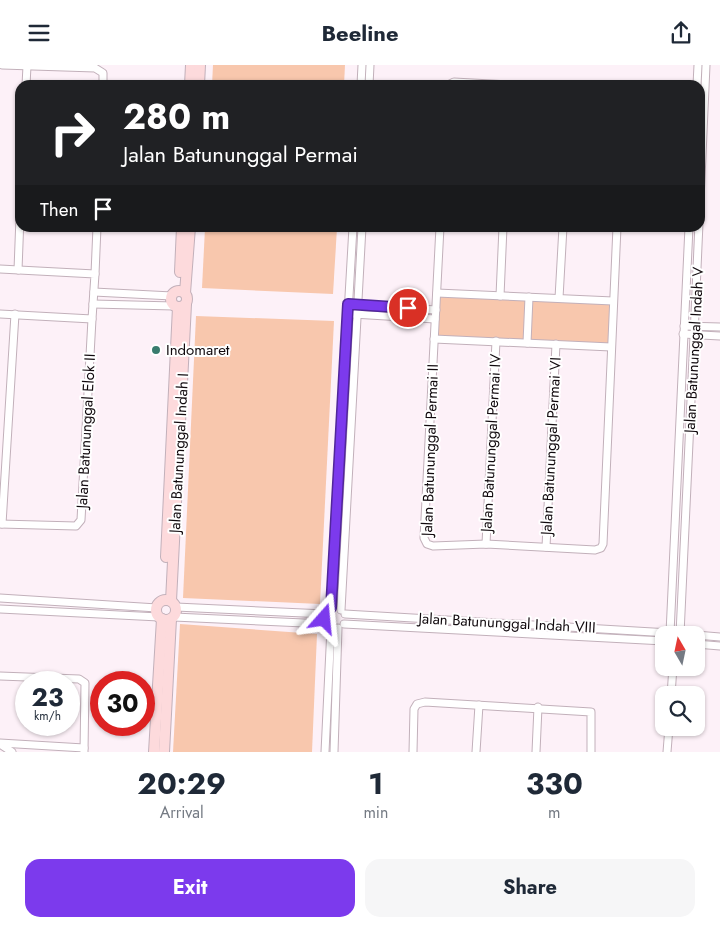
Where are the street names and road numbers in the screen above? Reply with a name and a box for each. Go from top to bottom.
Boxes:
street label: Jalan Batununggal Indah V [679,266,709,436]
street label: Jalan Batununggal Elok II [71,353,101,511]
street label: Jalan Batununggal Permai IV [475,353,507,535]
street label: Jalan Batununggal Permai VI [535,356,567,538]
street label: Jalan Batununggal Permai II [416,364,444,538]
street label: Jalan Batununggal Indah I [164,372,194,536]
street label: Jalan Batununggal Indah VIII [416,607,596,639]

